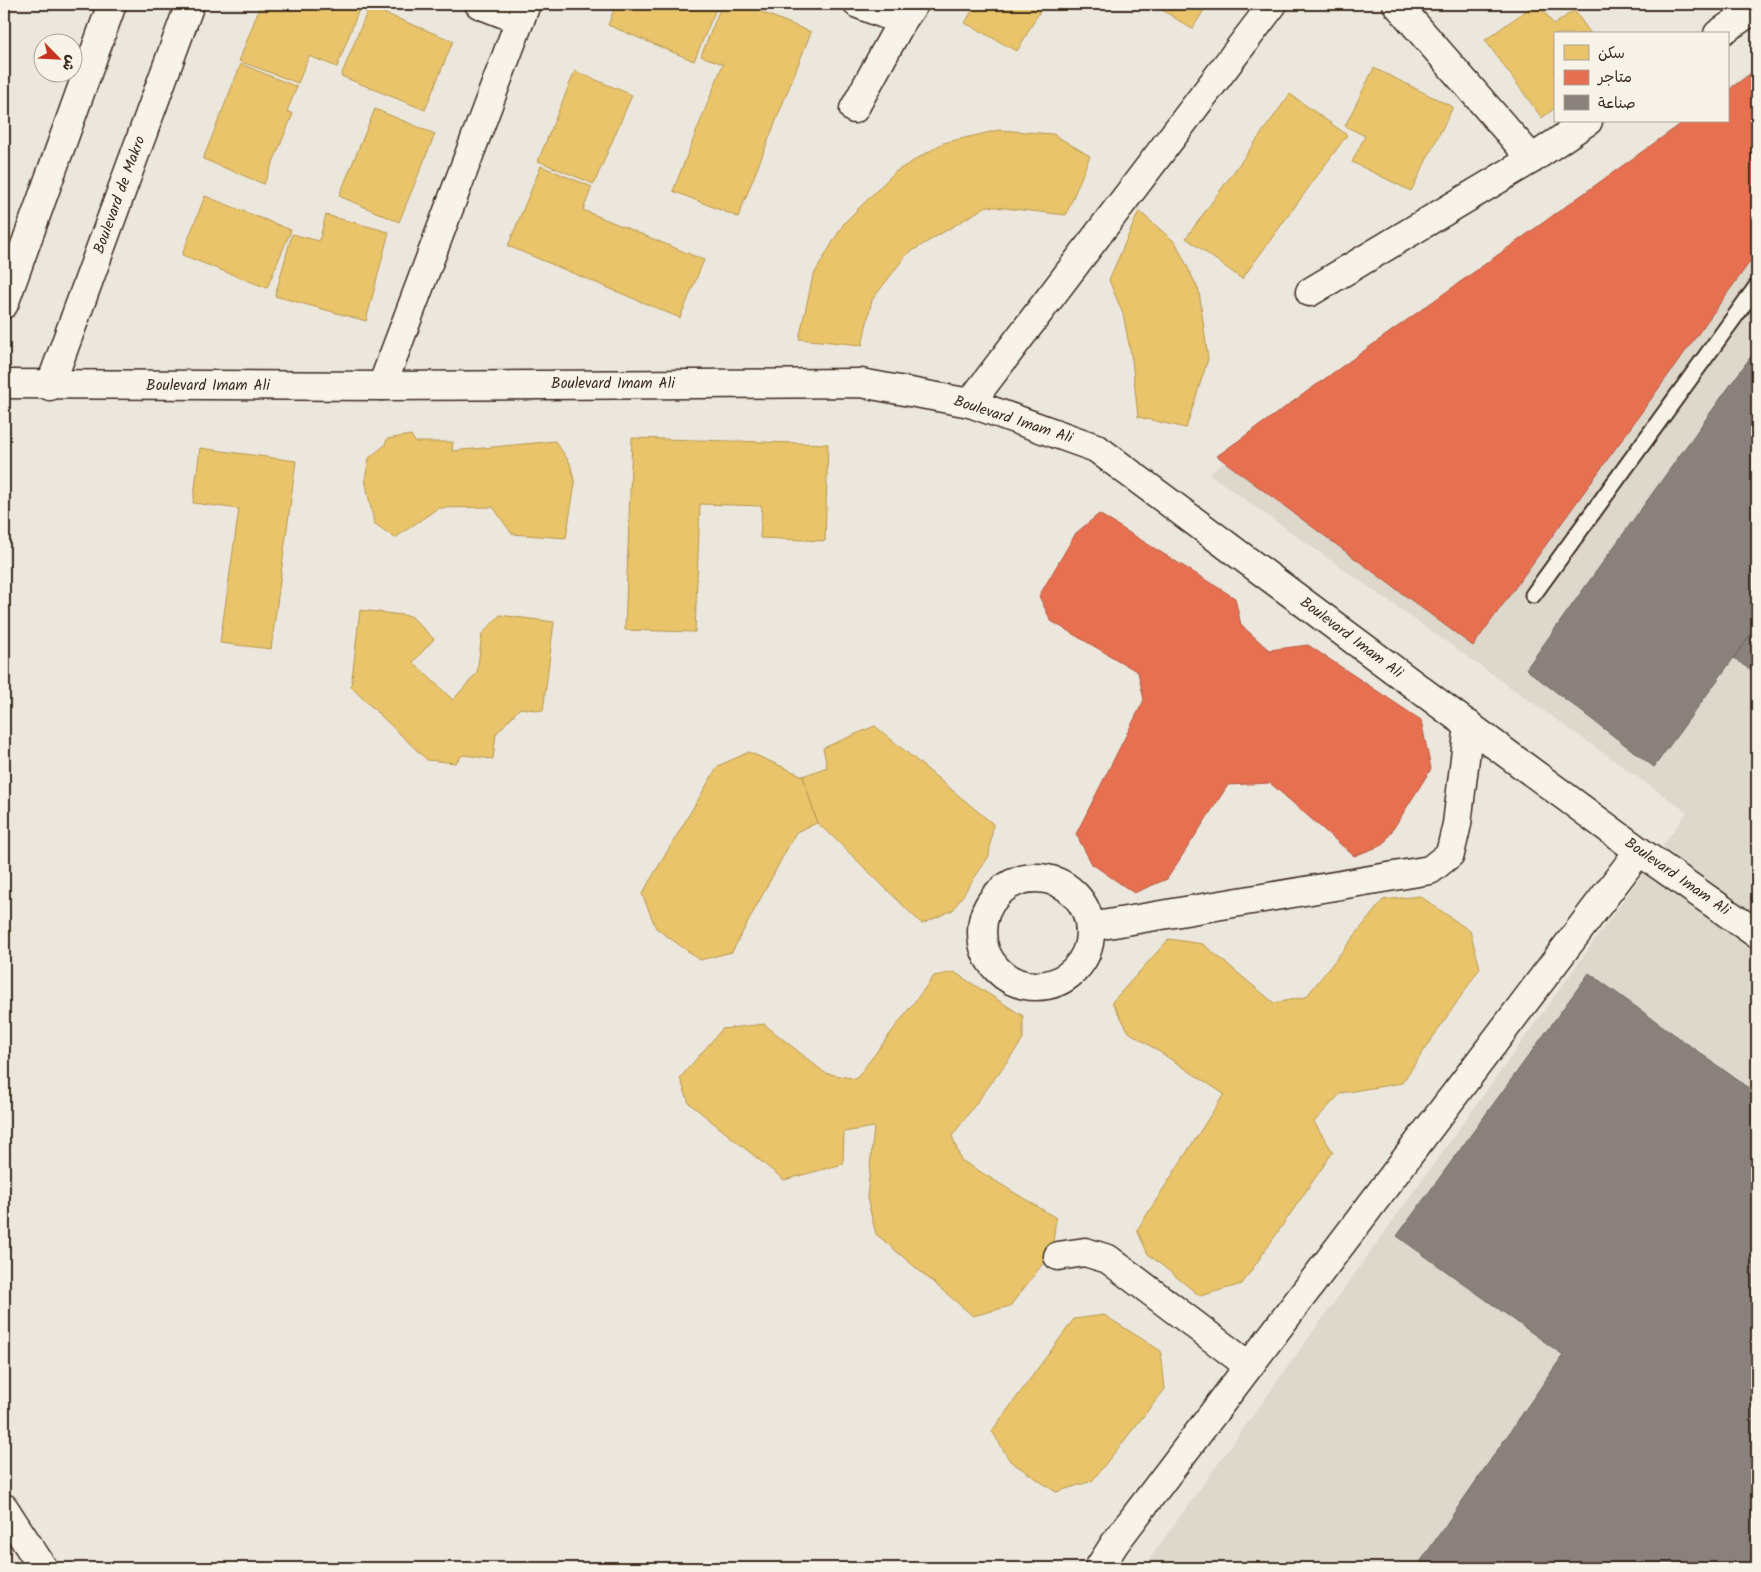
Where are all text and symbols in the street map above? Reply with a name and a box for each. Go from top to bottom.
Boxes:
north arrow [32,32,82,82]
legend [1554,32,1728,122]
text: سكن [1598,42,1625,66]
text: ش [56,51,82,74]
text: متاجر [1596,66,1632,90]
text: صناعة [1598,92,1636,116]
street label: Boulevard de Makro [88,133,153,257]
street label: Boulevard Imam Ali [551,372,676,396]
street label: Boulevard Imam Ali [146,374,271,398]
street label: Boulevard Imam Ali [950,389,1077,451]
street label: Boulevard Imam Ali [1294,591,1409,686]
street label: Boulevard Imam Ali [1619,832,1736,923]

